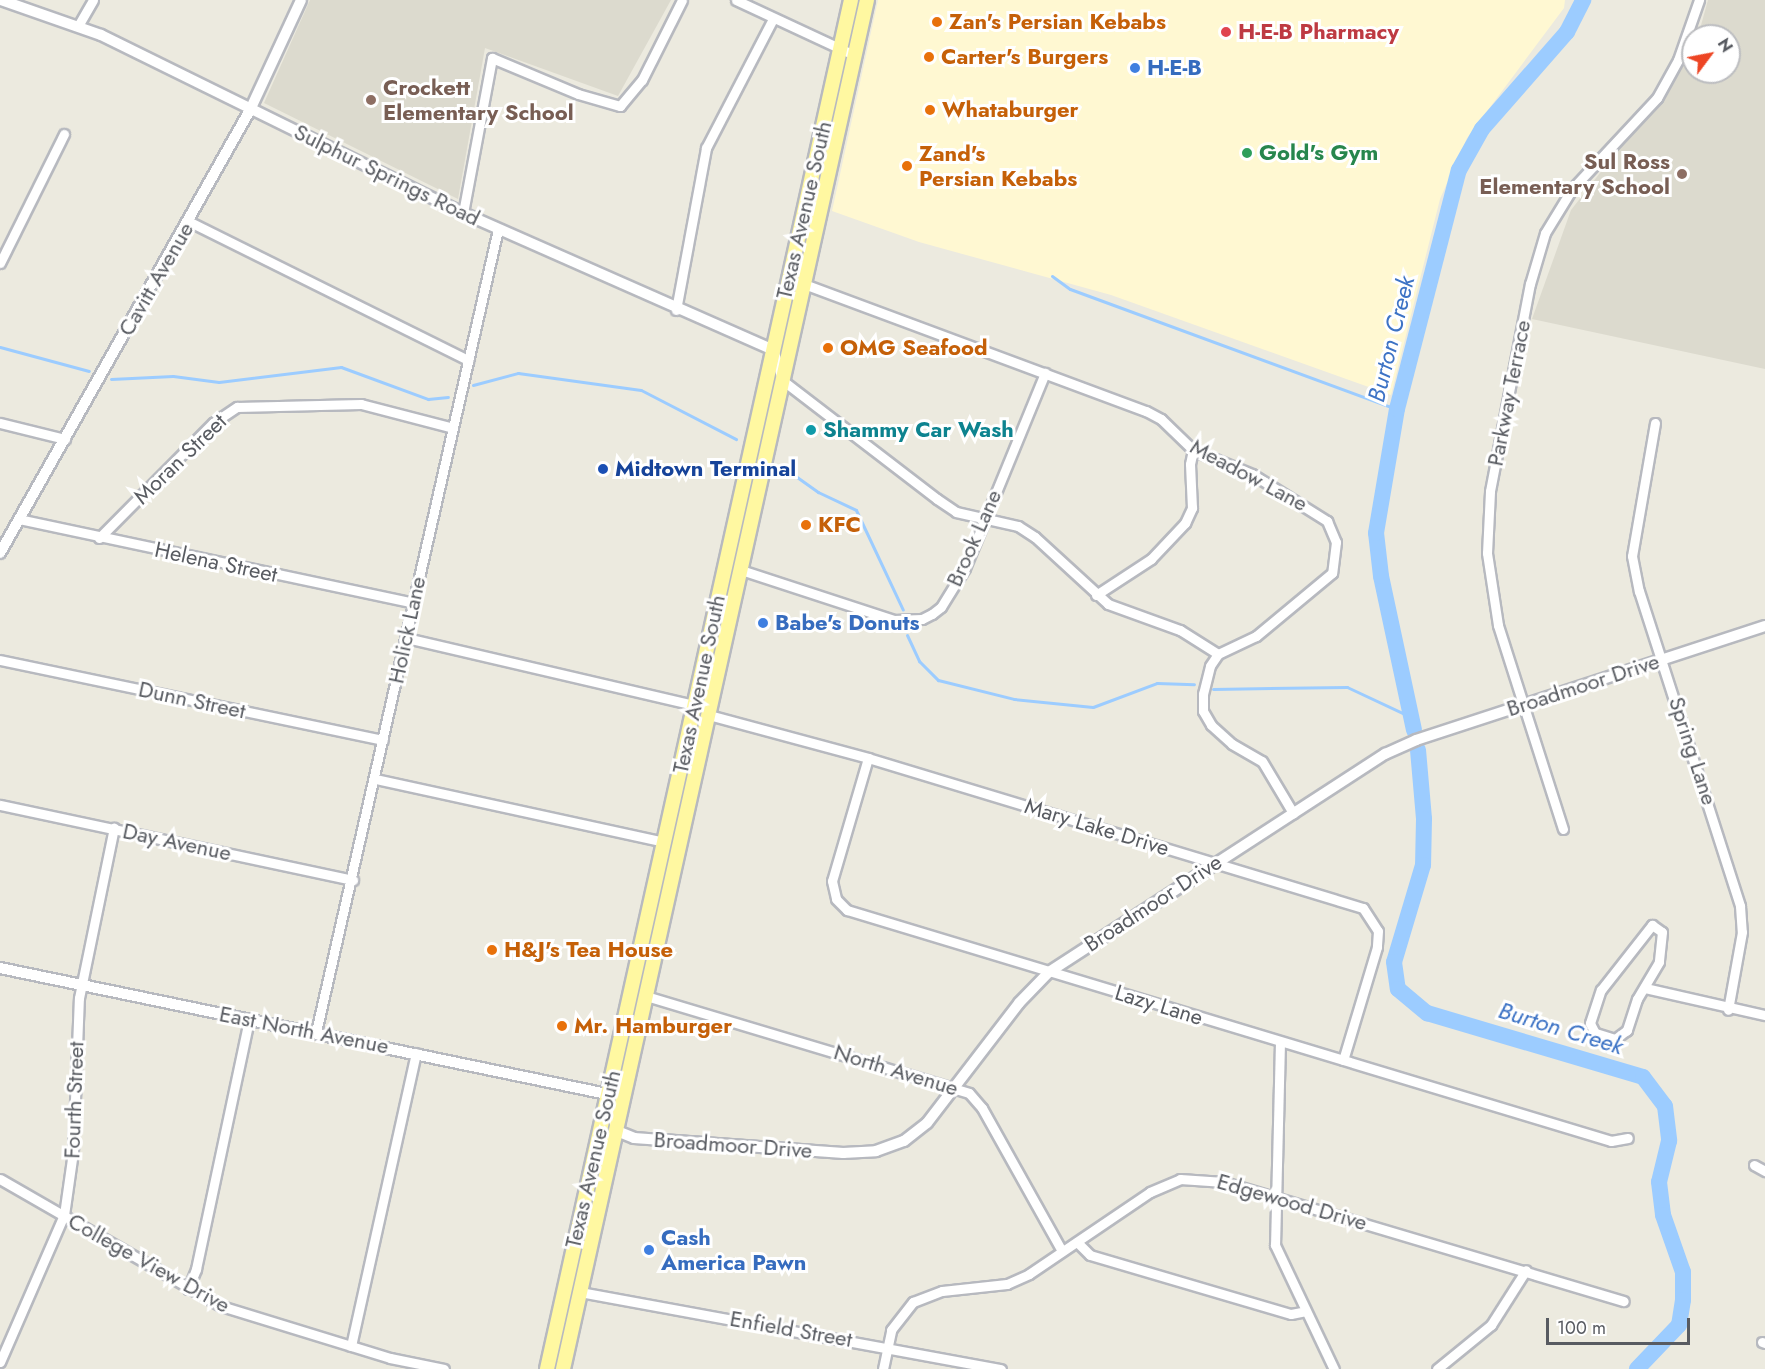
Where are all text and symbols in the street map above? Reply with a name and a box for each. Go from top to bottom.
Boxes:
place label: Zan's Persian Kebabs [949,9,1166,35]
marker: Zan's Persian Kebabs [930,15,944,29]
place label: H-E-B Pharmacy [1238,19,1399,45]
north arrow [1681,24,1741,84]
marker: H-E-B Pharmacy [1219,25,1233,39]
text: N [1712,34,1738,57]
place label: Carter's Burgers [941,44,1108,70]
marker: Carter's Burgers [922,50,936,64]
place label: H-E-B [1147,55,1202,81]
marker: H-E-B [1128,61,1142,75]
place label: Crockett Elementary School [383,74,574,125]
marker: Crockett Elementary School [364,93,378,107]
place label: Whataburger [942,97,1079,123]
marker: Whataburger [923,103,937,117]
street label: Texas Avenue South [771,118,837,302]
street label: Sulphur Springs Road [290,119,484,231]
place label: Zand's Persian Kebabs [919,140,1077,192]
place label: Gold's Gym [1259,140,1378,166]
marker: Gold's Gym [1240,146,1254,160]
place label: Sul Ross Elementary School [1479,148,1670,200]
marker: Zand's Persian Kebabs [900,159,914,173]
marker: Sul Ross Elementary School [1675,167,1689,181]
street label: Cavitt Avenue [113,218,199,340]
water label: Burton Creek [1361,273,1421,405]
street label: Parkway Terrace [1482,318,1536,468]
place label: OMG Seafood [840,335,987,361]
marker: OMG Seafood [821,341,835,355]
street label: Moran Street [128,408,232,510]
place label: Shammy Car Wash [823,417,1014,443]
marker: Shammy Car Wash [804,423,818,437]
street label: Meadow Lane [1186,433,1312,517]
place label: Midtown Terminal [615,456,796,482]
marker: Midtown Terminal [596,462,610,476]
street label: Brook Lane [941,486,1007,590]
place label: KFC [818,512,861,538]
marker: KFC [799,518,813,532]
street label: Helena Street [152,536,280,588]
street label: Holick Lane [383,574,431,686]
street label: Texas Avenue South [667,592,731,776]
place label: Babe's Donuts [775,610,920,636]
marker: Babe's Donuts [756,616,770,630]
street label: Broadmoor Drive [1503,648,1663,722]
street label: Dunn Street [136,676,248,724]
street label: Spring Lane [1663,694,1723,808]
street label: Mary Lake Drive [1022,793,1172,861]
street label: Day Avenue [120,818,234,866]
street label: Broadmoor Drive [1079,849,1227,957]
place label: H&J's Tea House [504,937,673,963]
marker: H&J's Tea House [485,943,499,957]
street label: Lazy Lane [1112,979,1206,1031]
water label: Burton Creek [1495,995,1627,1061]
street label: East North Avenue [217,1001,391,1059]
place label: Mr. Hamburger [574,1013,732,1039]
marker: Mr. Hamburger [555,1019,569,1033]
street label: North Avenue [831,1039,961,1101]
street label: Fourth Street [59,1041,89,1159]
street label: Texas Avenue South [560,1067,626,1251]
street label: Broadmoor Drive [653,1126,813,1164]
street label: Edgewood Drive [1214,1168,1370,1236]
street label: College View Drive [64,1208,234,1318]
place label: Cash America Pawn [661,1224,806,1276]
marker: Cash America Pawn [642,1243,656,1257]
street label: Enfield Street [728,1305,854,1353]
scale bar [1549,1306,1693,1344]
text: 100 m [1557,1315,1606,1341]

